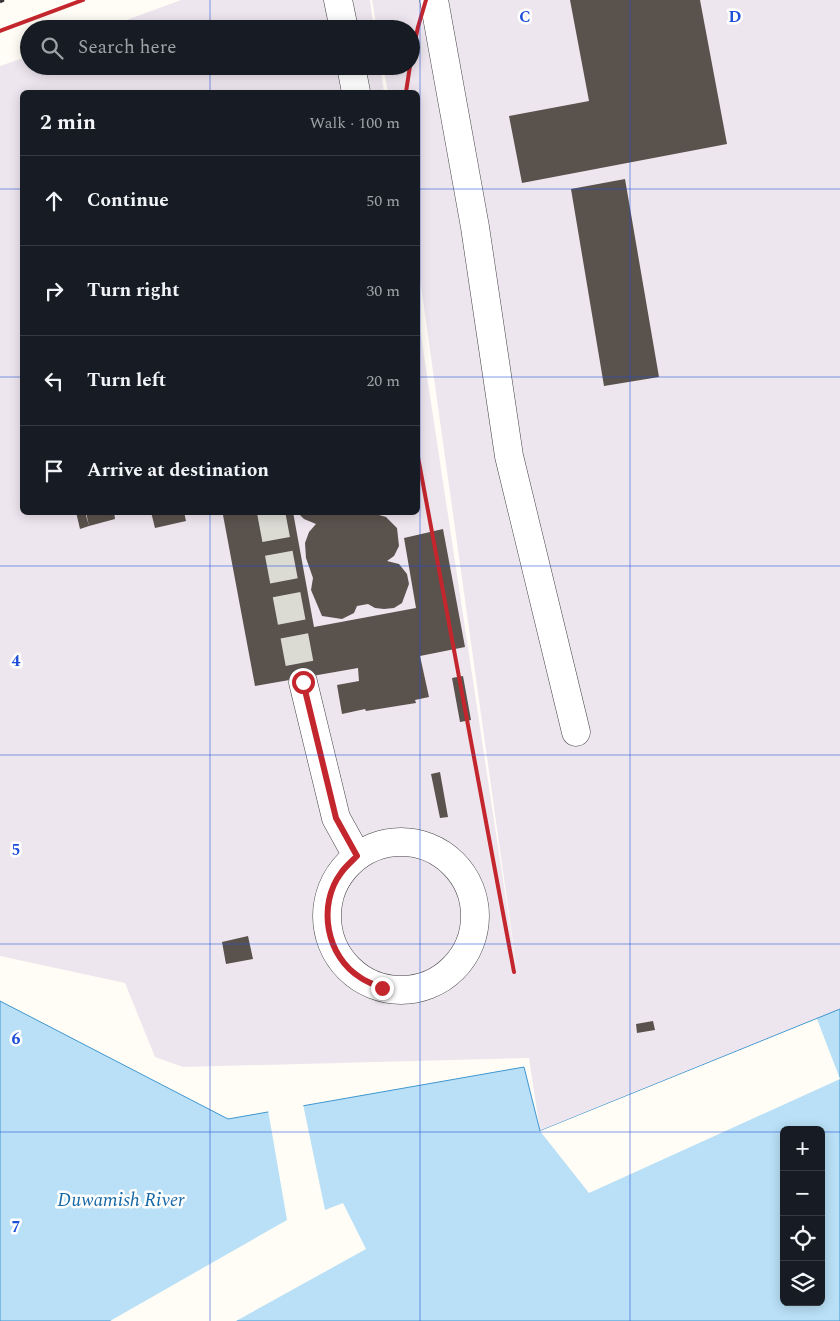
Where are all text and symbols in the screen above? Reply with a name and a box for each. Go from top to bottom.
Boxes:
text: C [519,5,531,29]
text: D [729,5,742,29]
search box [20,20,420,75]
text: Search here [78,33,177,62]
icon: search [38,34,66,62]
text: 2 min [40,107,96,139]
text: Walk · 100 m [309,111,400,135]
text: Continue [87,186,169,215]
icon: ahead [40,187,68,215]
text: 50 m [366,189,400,213]
text: Turn right [87,276,180,305]
icon: right [40,277,68,305]
text: 30 m [366,279,400,303]
text: Turn left [87,366,166,395]
icon: left [40,367,68,395]
text: 20 m [366,369,400,393]
text: Arrive at destination [87,456,269,485]
icon: arrive [40,457,68,485]
text: 4 [12,649,21,673]
route start [292,671,315,694]
text: 5 [12,838,20,862]
route end [371,977,394,1000]
text: 6 [12,1027,21,1051]
map controls [780,1126,825,1306]
button: + [780,1126,825,1171]
button: − [780,1171,825,1216]
water label: Duwamish River [57,1186,185,1215]
text: 7 [12,1215,21,1239]
button: locate [780,1216,825,1261]
button: layers [780,1261,825,1306]

